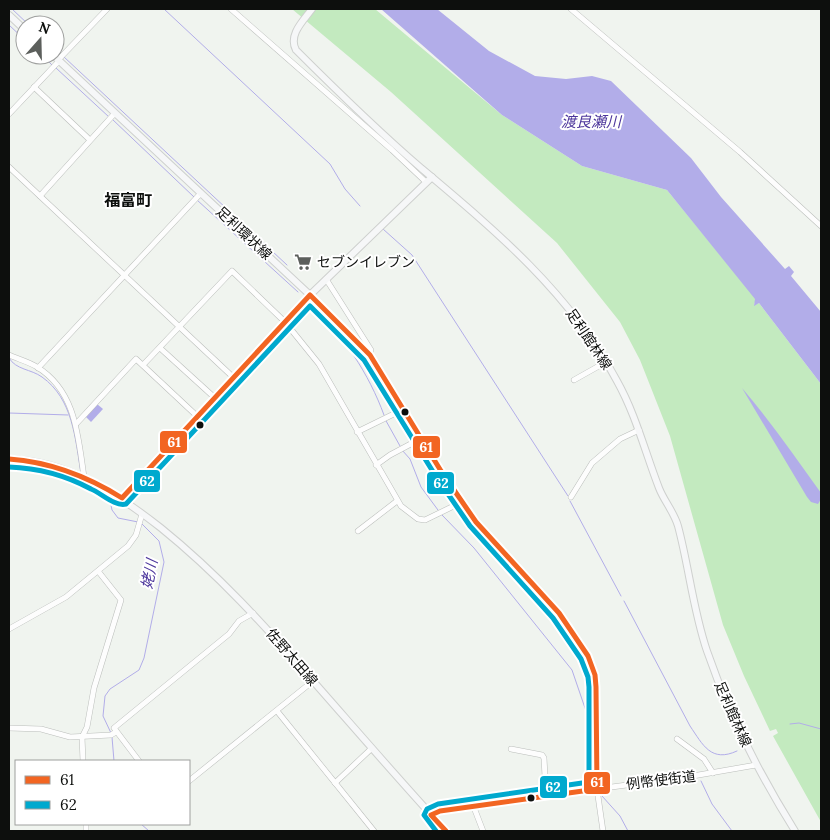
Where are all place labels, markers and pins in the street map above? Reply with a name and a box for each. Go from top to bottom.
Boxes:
supermarket icon: セブンイレブン [293,252,313,272]
place label: セブンイレブン [317,253,415,271]
unlabelled marker [400,407,410,417]
unlabelled marker [195,420,205,430]
unlabelled marker [526,793,536,803]

